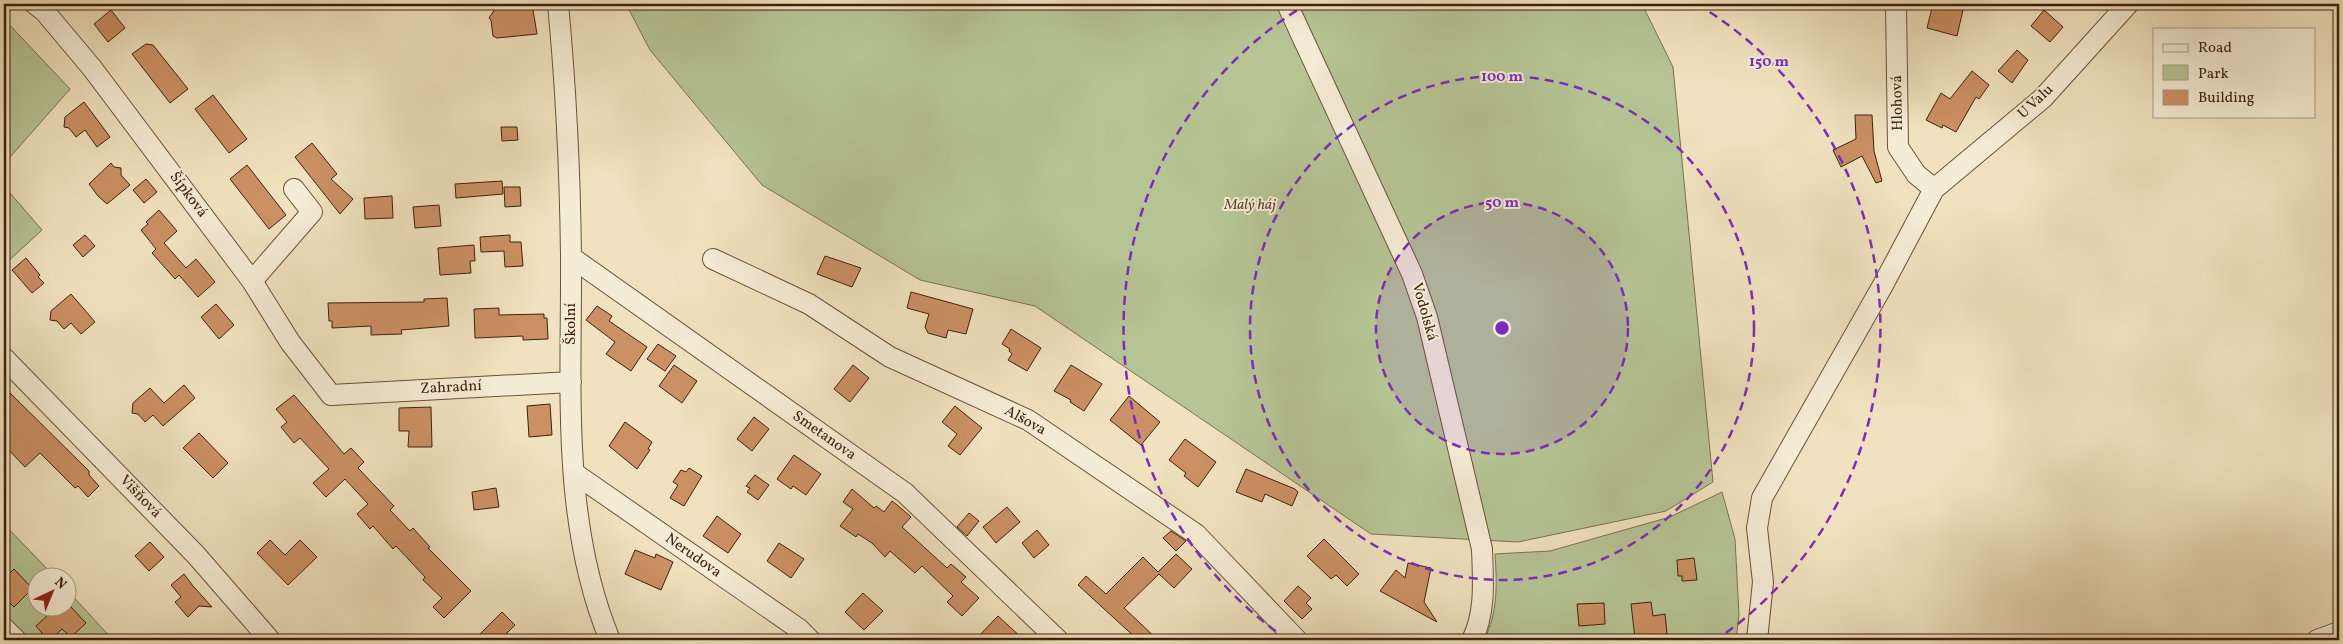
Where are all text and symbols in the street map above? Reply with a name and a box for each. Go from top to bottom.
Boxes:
legend [2153,28,2316,118]
text: Road [2198,38,2232,59]
text: 150 m [1749,52,1789,73]
text: Park [2198,64,2229,85]
text: 100 m [1481,67,1524,88]
street label: Hlohová [1887,75,1909,131]
street label: U Valu [2013,80,2059,124]
text: Building [2198,88,2255,109]
street label: Šípková [164,168,212,222]
text: 50 m [1485,193,1519,214]
park label: Malý háj [1223,195,1276,216]
street label: Vodolská [1406,280,1442,344]
street label: Školní [561,303,582,345]
centre of rings [1493,319,1511,337]
street label: Zahradní [420,376,483,400]
street label: Alšova [1000,401,1050,441]
street label: Smetanova [788,406,860,466]
street label: Višňová [114,471,166,523]
street label: Nerudova [660,529,726,583]
north arrow [28,566,78,616]
text: N [50,573,70,594]

